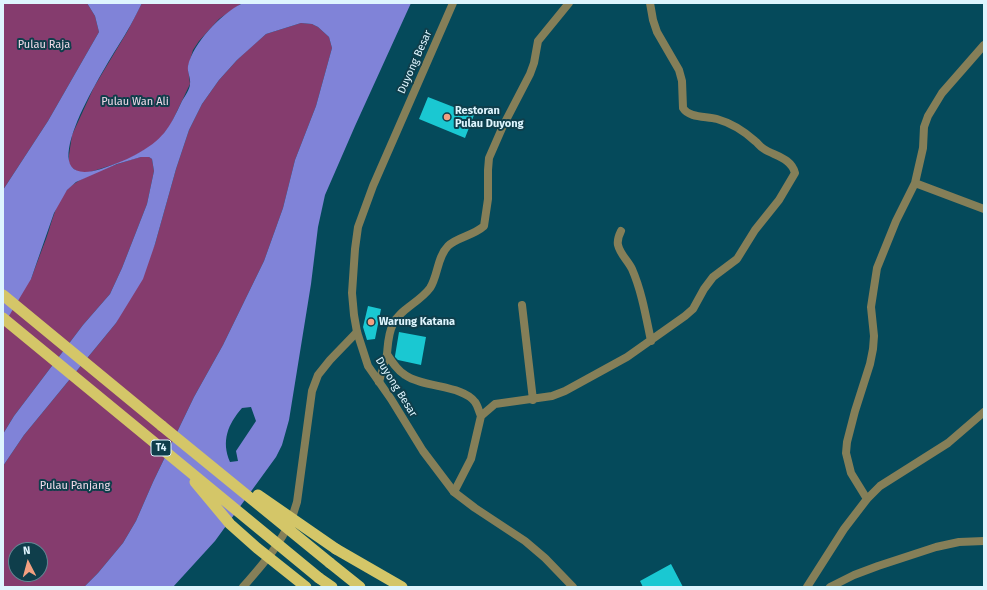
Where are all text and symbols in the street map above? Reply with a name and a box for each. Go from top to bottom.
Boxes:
street label: Duyong Besar [395,28,435,96]
park label: Pulau Raja [18,38,70,52]
park label: Pulau Wan Ali [101,95,169,109]
place label: Restoran Pulau Duyong [455,104,524,130]
marker: Restoran Pulau Duyong [442,112,452,122]
place label: Warung Katana [379,315,455,329]
marker: Warung Katana [366,317,376,327]
street label: Duyong Besar [372,355,420,419]
road number: T4 [151,440,171,456]
park label: Pulau Panjang [40,479,110,493]
north arrow [8,542,48,582]
text: N [22,544,31,557]

